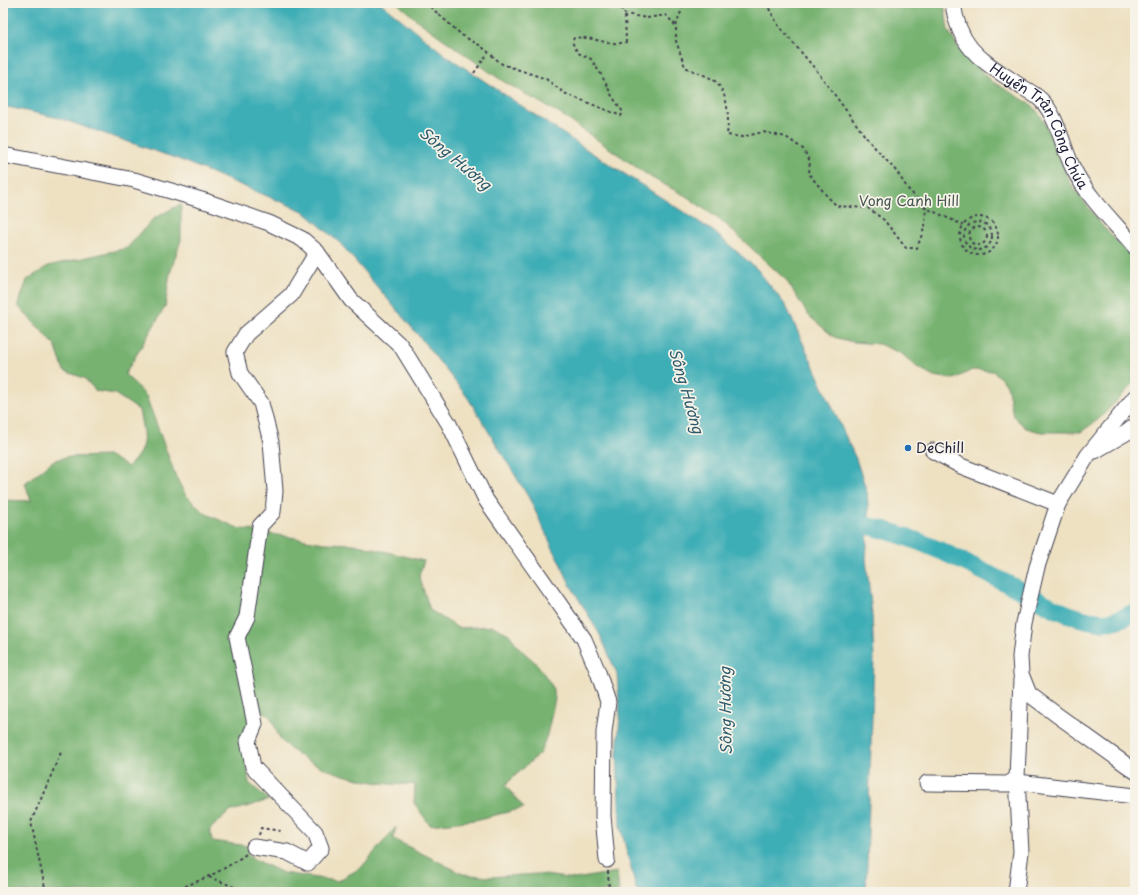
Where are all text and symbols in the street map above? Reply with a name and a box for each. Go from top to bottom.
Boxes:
street label: Huyền Trân Công Chúa [986,58,1094,193]
water label: Sông Hương [415,121,498,196]
park label: Vong Canh Hill [859,190,959,211]
water label: Sông Hương [664,345,711,437]
place label: DeChill [916,437,964,458]
marker: DeChill [903,443,913,453]
water label: Sông Hương [712,666,737,755]

